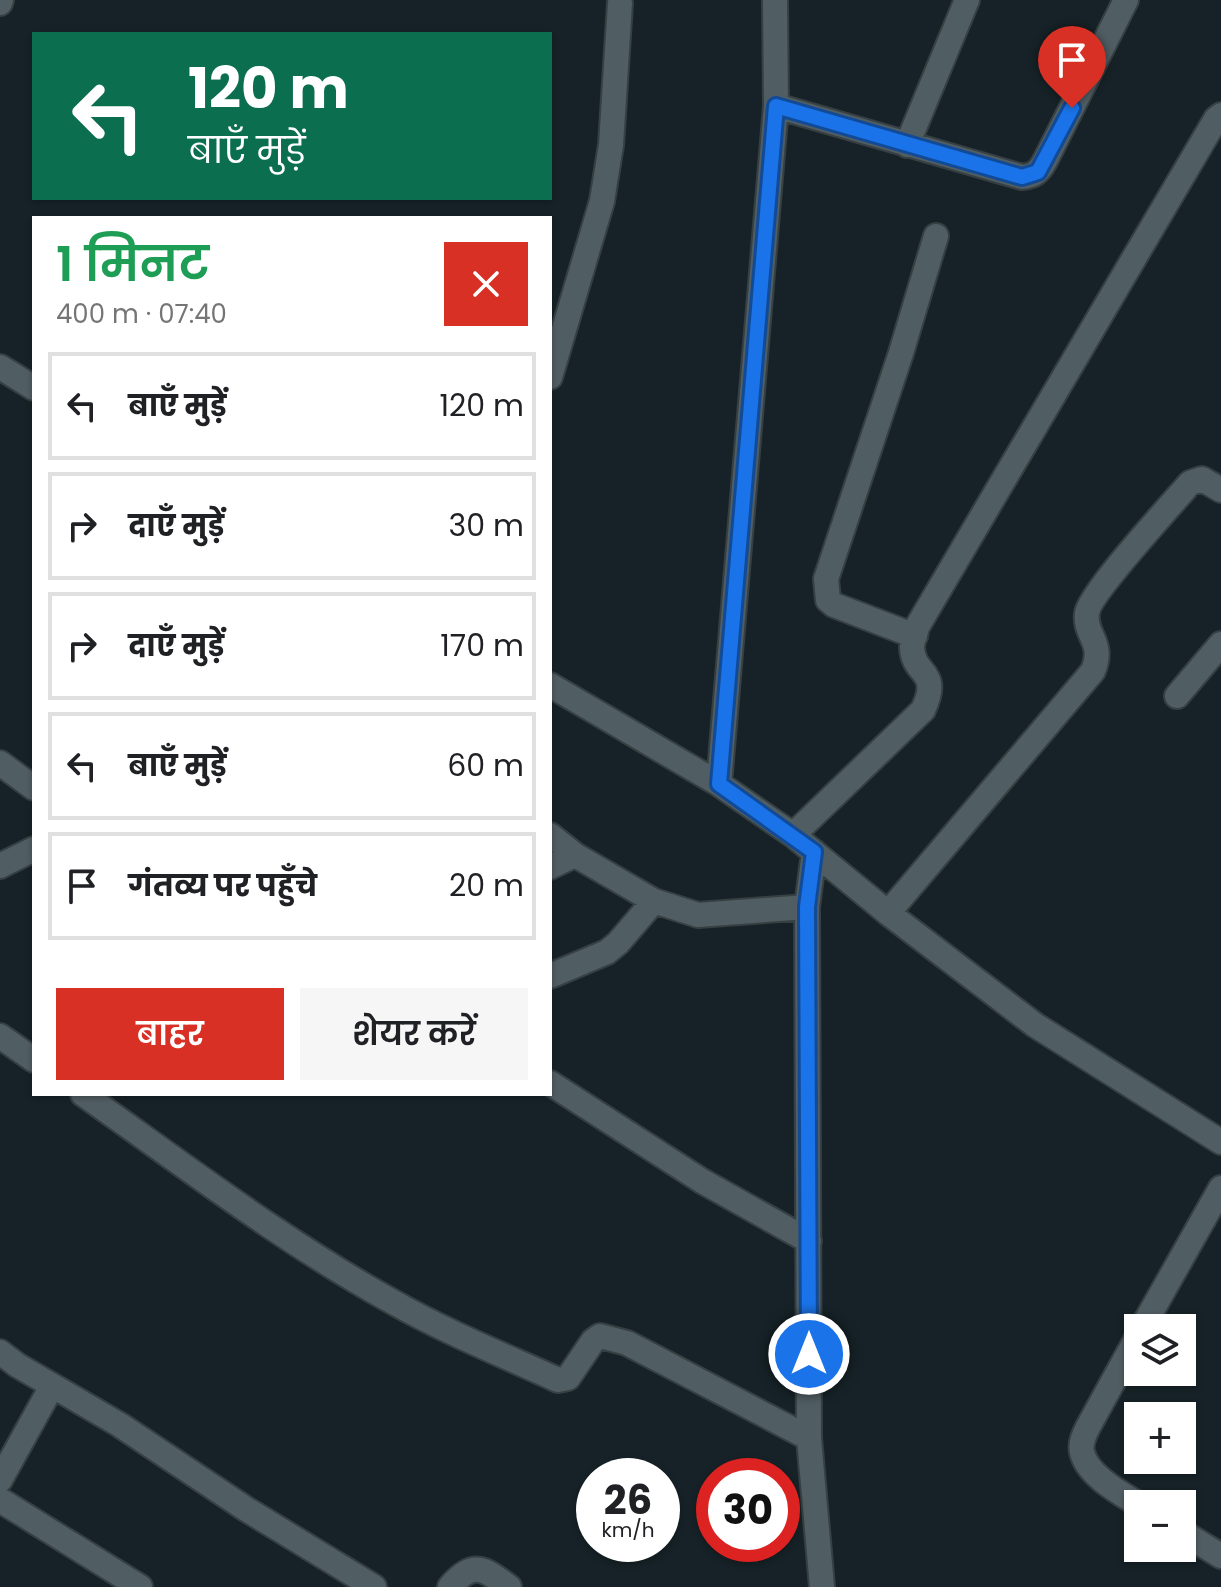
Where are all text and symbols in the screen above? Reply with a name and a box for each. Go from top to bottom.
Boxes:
pin [1038,26,1106,108]
icon: arrive [1050,38,1094,82]
text: 120 m [188,49,349,128]
icon: left [56,64,160,168]
text: बाएँ मुड़ें [188,125,305,176]
text: 1 मिनट [56,231,209,298]
button: close [444,242,528,326]
text: 400 m · 07:40 [56,296,227,332]
icon: left [60,384,104,428]
text: बाएँ मुड़ें [128,384,226,427]
text: 120 m [439,384,524,427]
icon: right [60,504,104,548]
text: दाएँ मुड़ें [128,504,224,547]
text: 30 m [449,504,524,547]
icon: right [60,624,104,668]
text: दाएँ मुड़ें [128,624,224,667]
text: 170 m [440,624,524,667]
icon: left [60,744,104,788]
text: बाएँ मुड़ें [128,744,226,787]
text: 60 m [447,744,524,787]
icon: arrive [60,864,104,908]
text: गंतव्य पर पहुँचे [128,864,317,907]
text: 20 m [449,864,524,907]
button: बाहर [56,988,284,1080]
button: शेयर करें [300,988,528,1080]
position arrow [767,1312,851,1396]
map controls [1124,1314,1196,1562]
button: layers [1124,1314,1196,1386]
button: + [1124,1402,1196,1474]
speed limit sign: 30 [696,1458,800,1562]
text: 26 [604,1472,652,1528]
button: − [1124,1490,1196,1562]
text: km/h [601,1516,655,1544]

